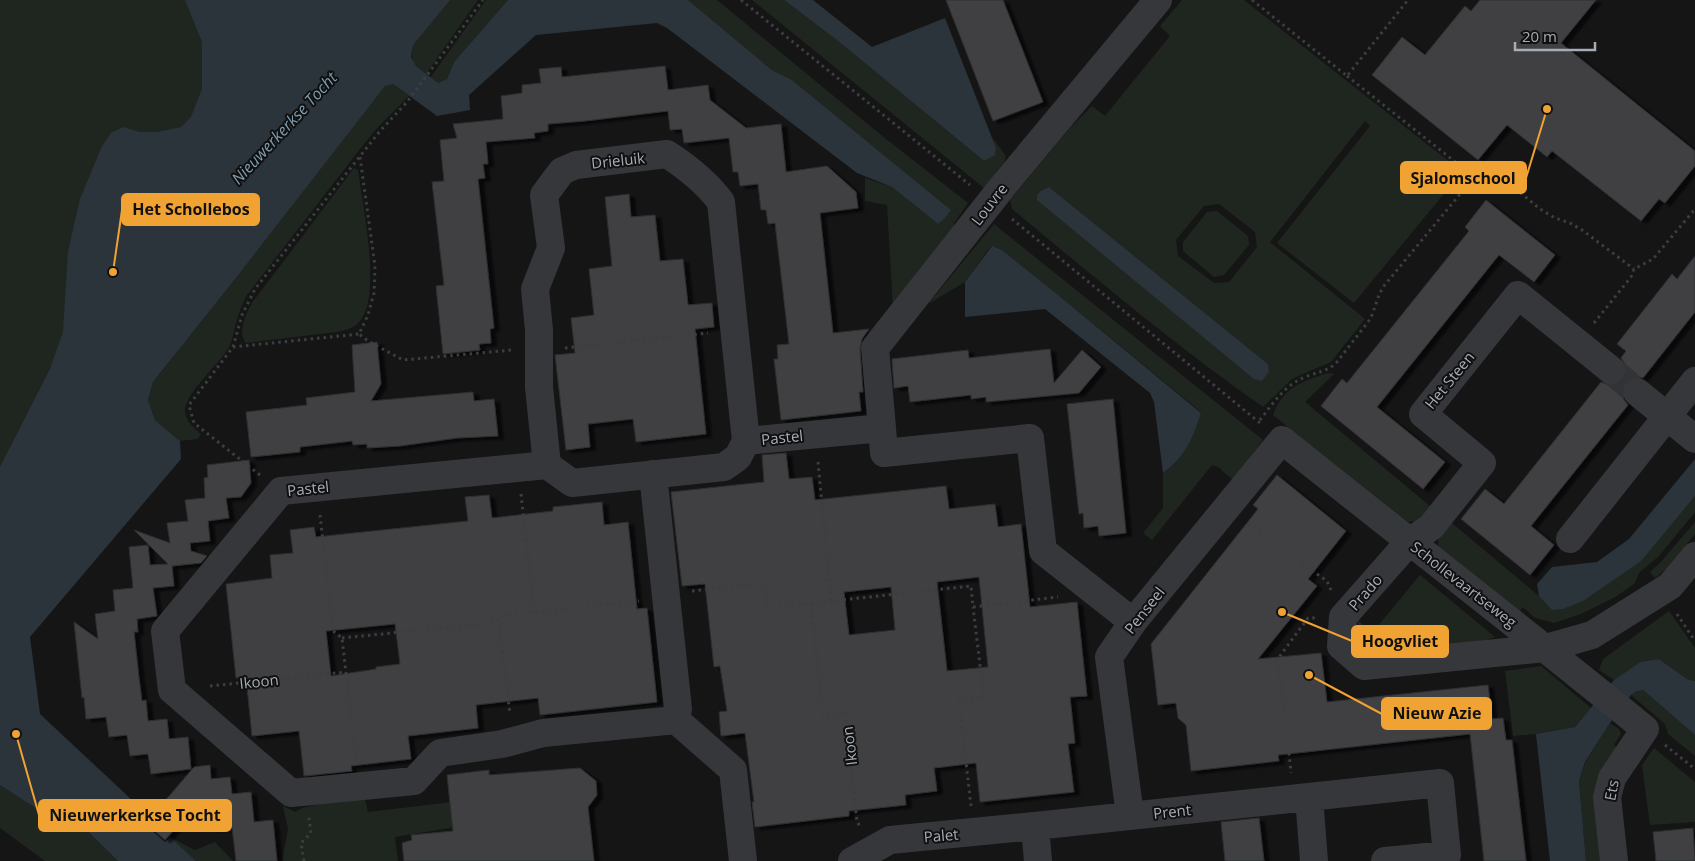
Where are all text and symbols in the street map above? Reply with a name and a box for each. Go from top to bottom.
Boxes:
scale bar [1515,20,1595,52]
text: 20 m [1522,26,1557,46]
water label: Nieuwerkerkse Tocht [226,67,342,189]
street label: Drieluik [590,147,646,173]
callout: Sjalomschool [1401,162,1526,193]
text: Sjalomschool [1410,167,1516,189]
street label: Louvre [966,179,1012,229]
callout: Het Schollebos [122,194,259,225]
text: Het Schollebos [132,198,250,220]
street label: Het Steen [1420,347,1478,413]
street label: Pastel [760,425,804,449]
street label: Pastel [286,476,330,500]
street label: Schollevaartseweg [1407,536,1521,632]
street label: Prado [1344,570,1386,614]
street label: Penseel [1119,582,1169,638]
callout: Hoogvliet [1352,626,1448,657]
text: Hoogvliet [1362,630,1438,652]
street label: Ikoon [238,669,280,693]
callout: Nieuw Azie [1382,698,1491,729]
text: Nieuw Azie [1393,702,1481,724]
street label: Ikoon [837,725,861,767]
street label: Ets [1599,778,1623,802]
street label: Prent [1152,799,1192,823]
callout: Nieuwerkerkse Tocht [39,800,231,831]
text: Nieuwerkerkse Tocht [49,804,221,826]
street label: Palet [923,824,959,846]

